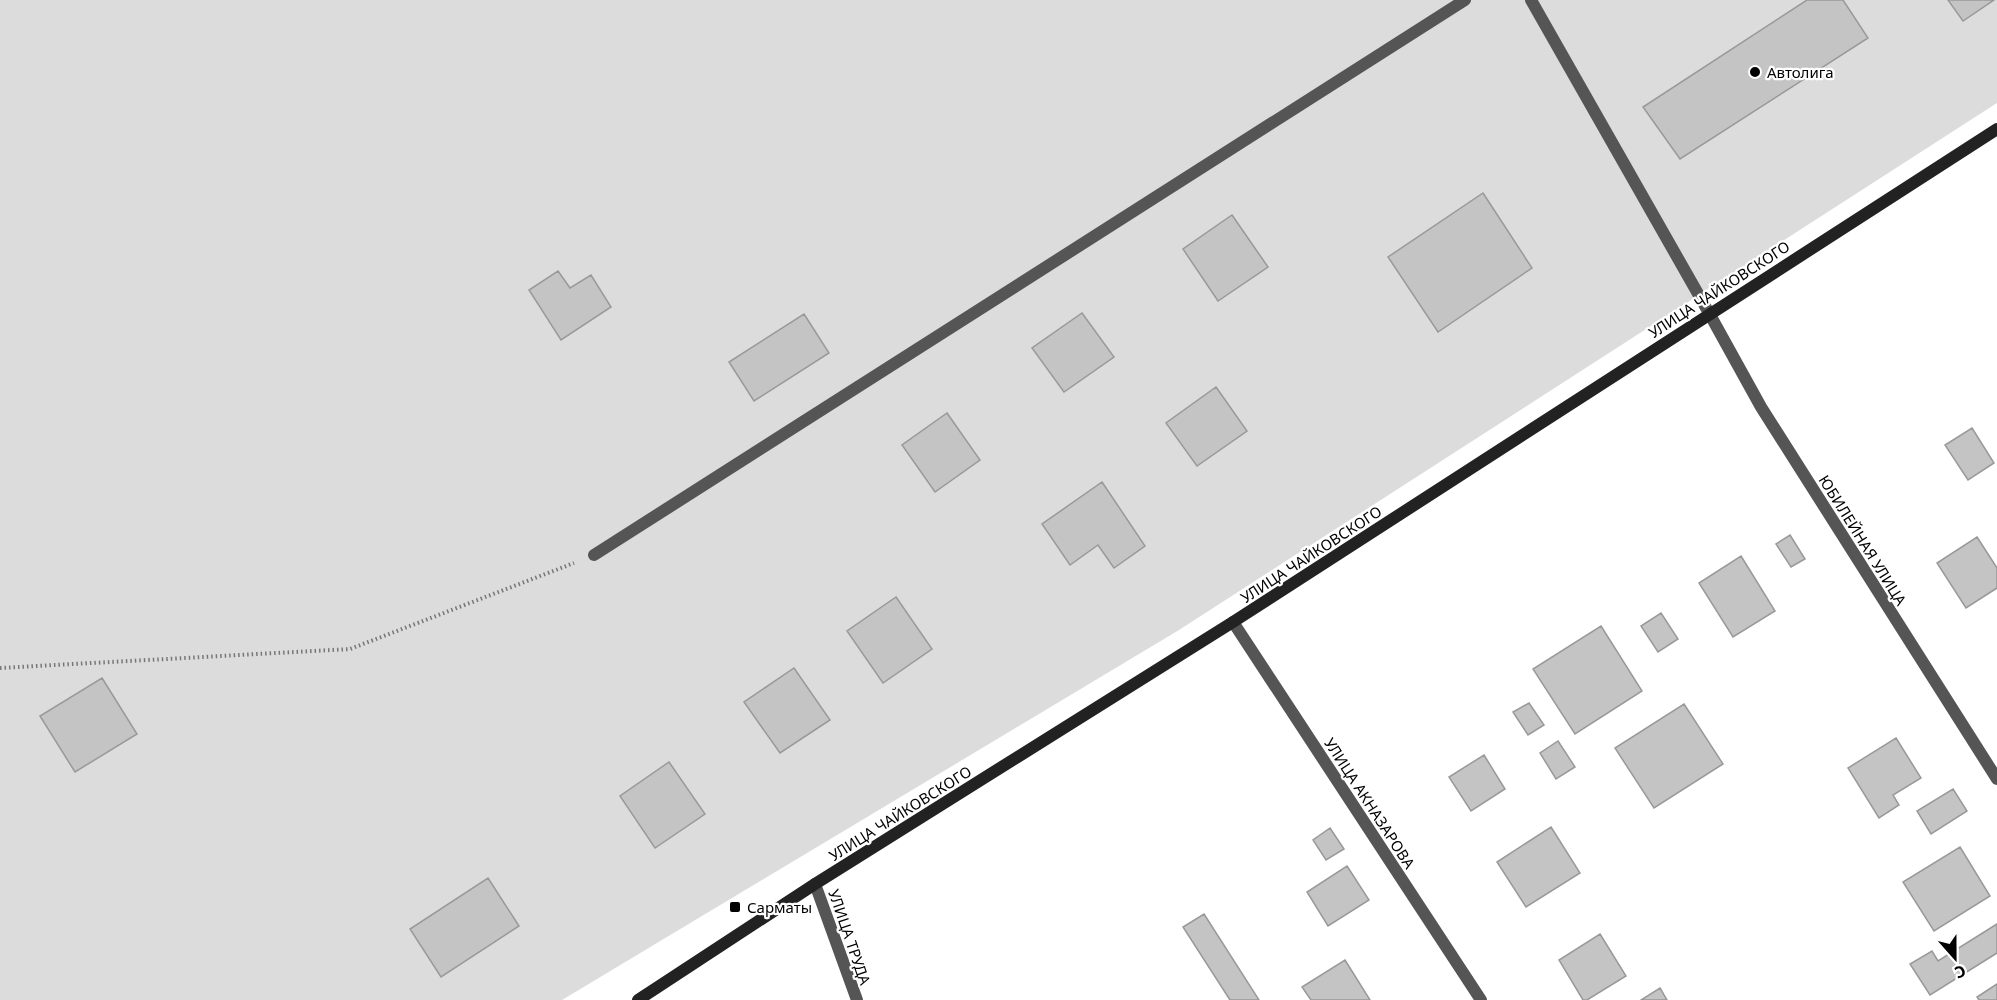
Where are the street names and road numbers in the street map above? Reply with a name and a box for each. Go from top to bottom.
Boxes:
street label: УЛИЦА ЧАЙКОВСКОГО [1645,236,1793,342]
street label: ЮБИЛЕЙНАЯ УЛИЦА [1815,471,1912,609]
street label: УЛИЦА ЧАЙКОВСКОГО [1237,501,1385,607]
street label: УЛИЦА АКНАЗАРОВА [1320,734,1420,873]
street label: УЛИЦА ЧАЙКОВСКОГО [825,761,975,865]
street label: УЛИЦА ТРУДА [824,887,876,988]

